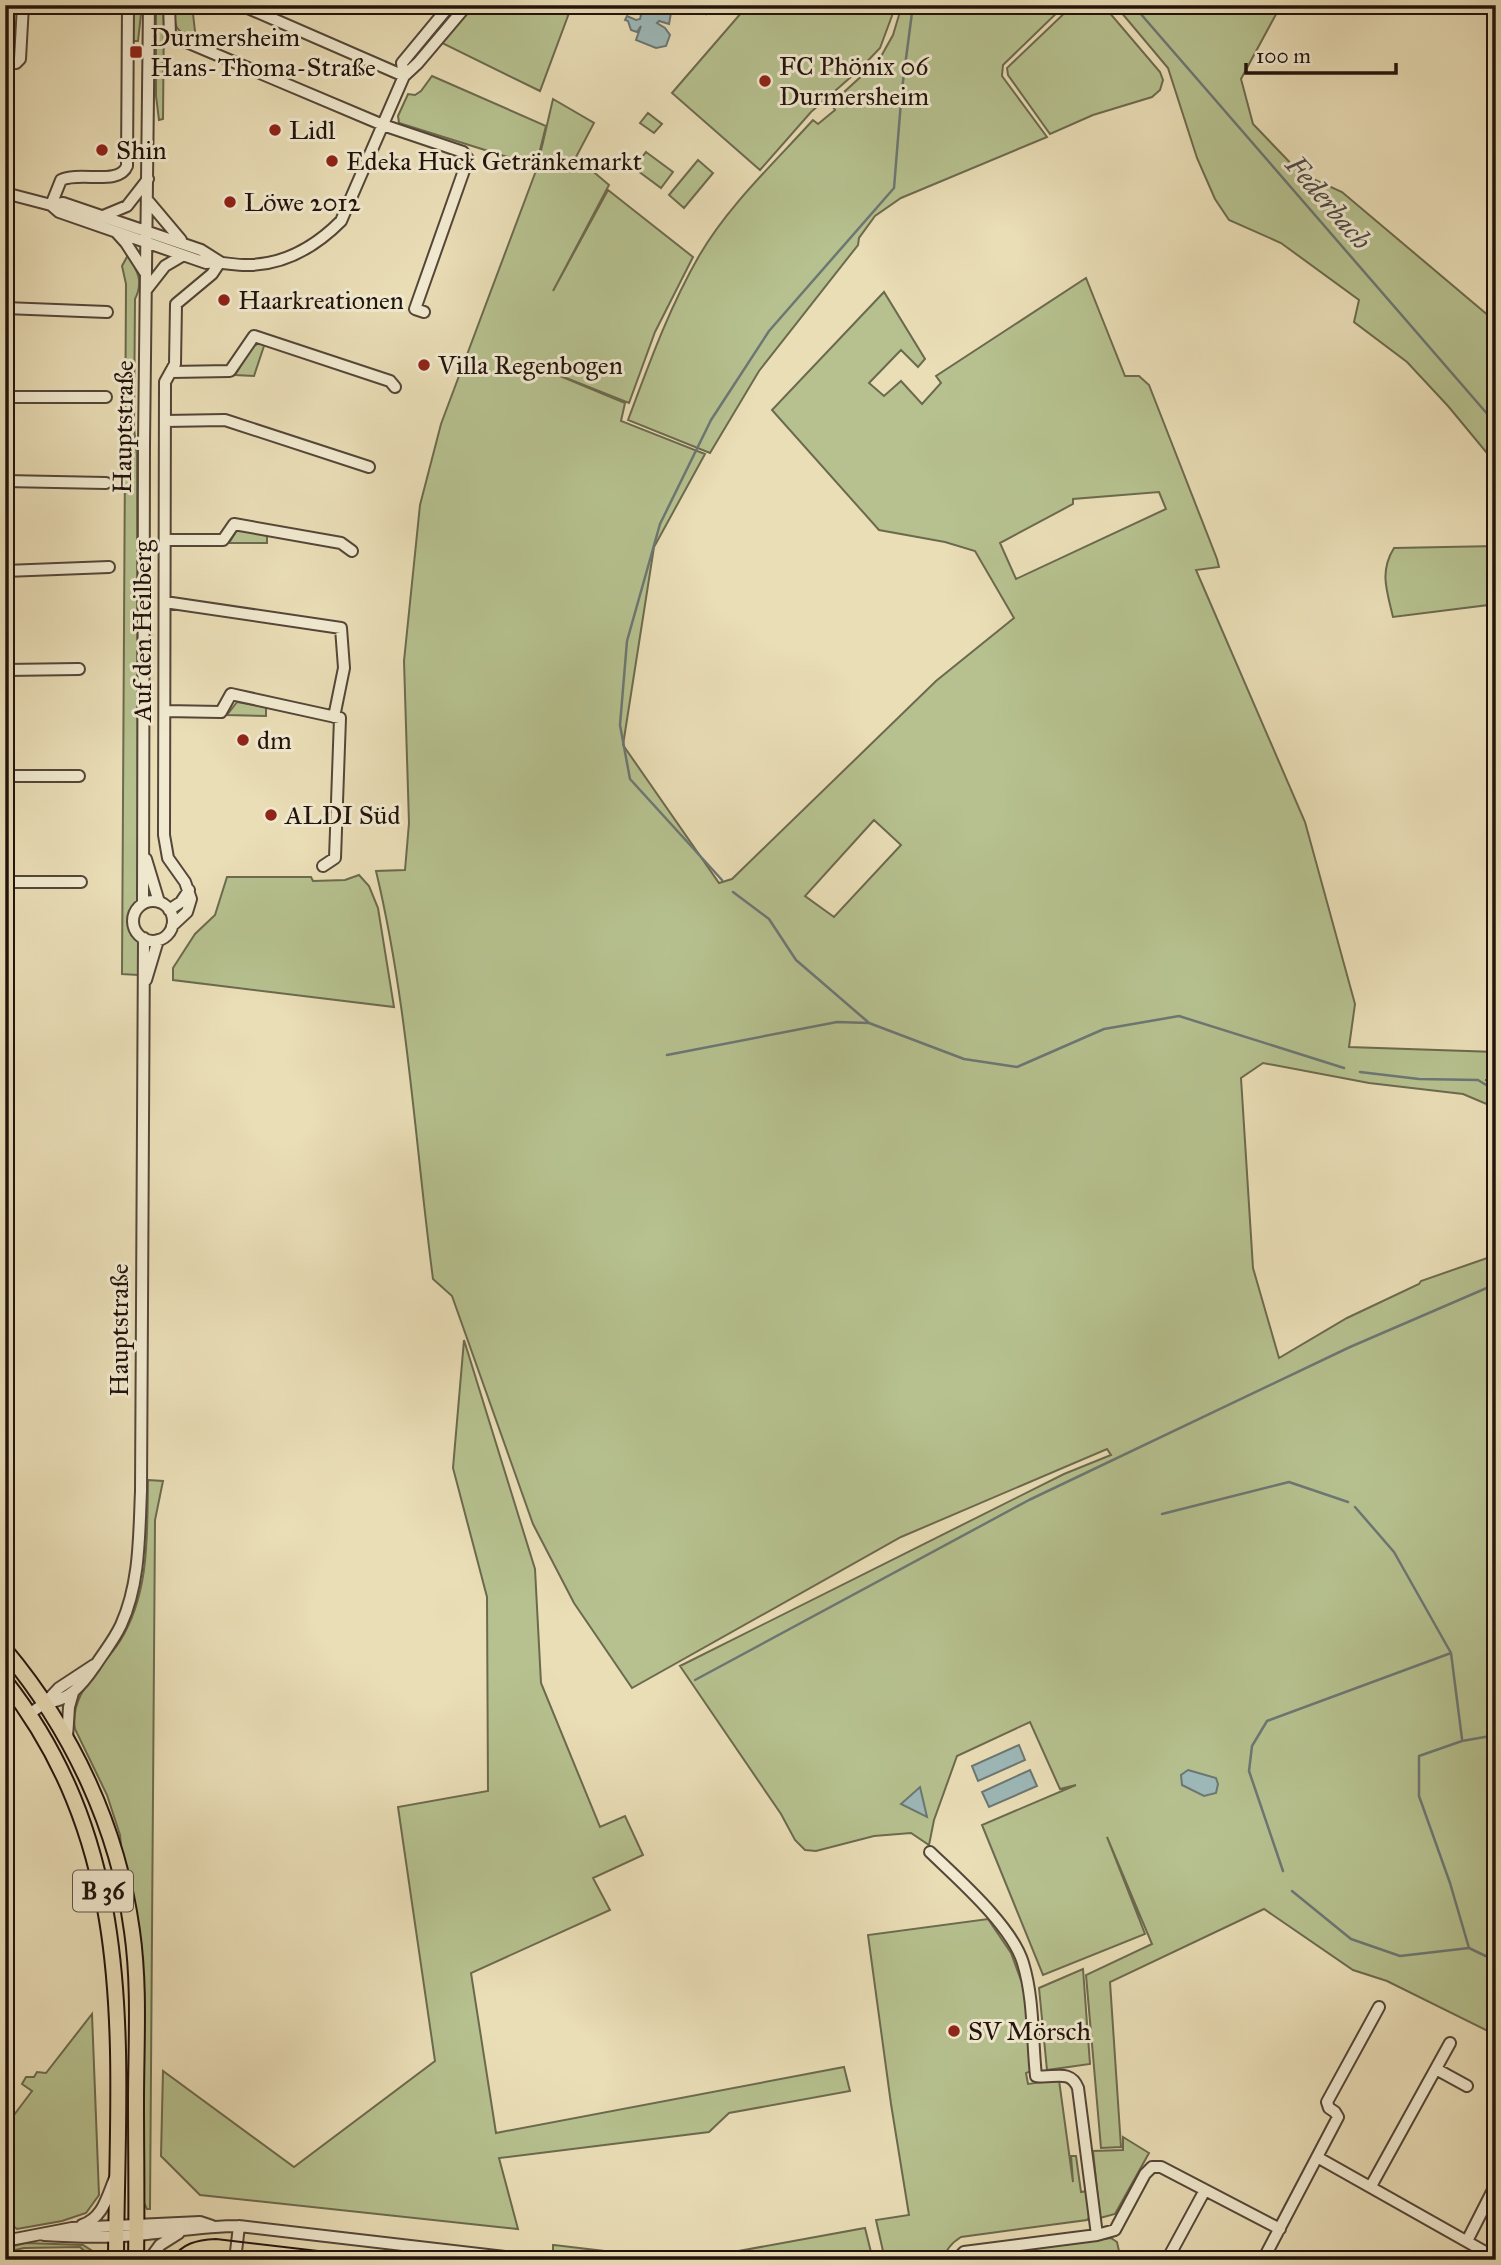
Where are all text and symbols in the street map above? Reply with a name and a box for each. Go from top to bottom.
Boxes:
place label: Durmersheim Hans-Thoma-Straße [150,21,376,83]
scale bar [1246,32,1396,76]
text: 100 m [1256,43,1311,69]
marker: Durmersheim Hans-Thoma-Straße [128,44,144,60]
place label: FC Phönix 06 Durmersheim [779,50,929,112]
marker: FC Phönix 06 Durmersheim [757,73,773,89]
place label: Lidl [289,114,335,146]
marker: Lidl [267,122,283,138]
place label: Shin [116,134,167,166]
marker: Shin [94,142,110,158]
place label: Edeka Huck Getränkemarkt [346,145,642,177]
water label: Federbach [1277,147,1379,257]
marker: Edeka Huck Getränkemarkt [324,153,340,169]
place label: Löwe 2012 [244,186,361,218]
marker: Löwe 2012 [222,194,238,210]
place label: Haarkreationen [238,284,404,316]
marker: Haarkreationen [216,292,232,308]
place label: Villa Regenbogen [437,349,623,381]
marker: Villa Regenbogen [416,357,432,373]
street label: Hauptstraße [106,360,140,494]
street label: Auf den Heilberg [126,539,158,723]
place label: dm [257,724,292,756]
marker: dm [235,732,251,748]
place label: ALDI Süd [284,799,401,831]
marker: ALDI Süd [263,807,279,823]
street label: Hauptstraße [103,1263,135,1397]
road number: B 36 [73,1870,133,1912]
place label: SV Mörsch [968,2015,1092,2047]
marker: SV Mörsch [946,2023,962,2039]

